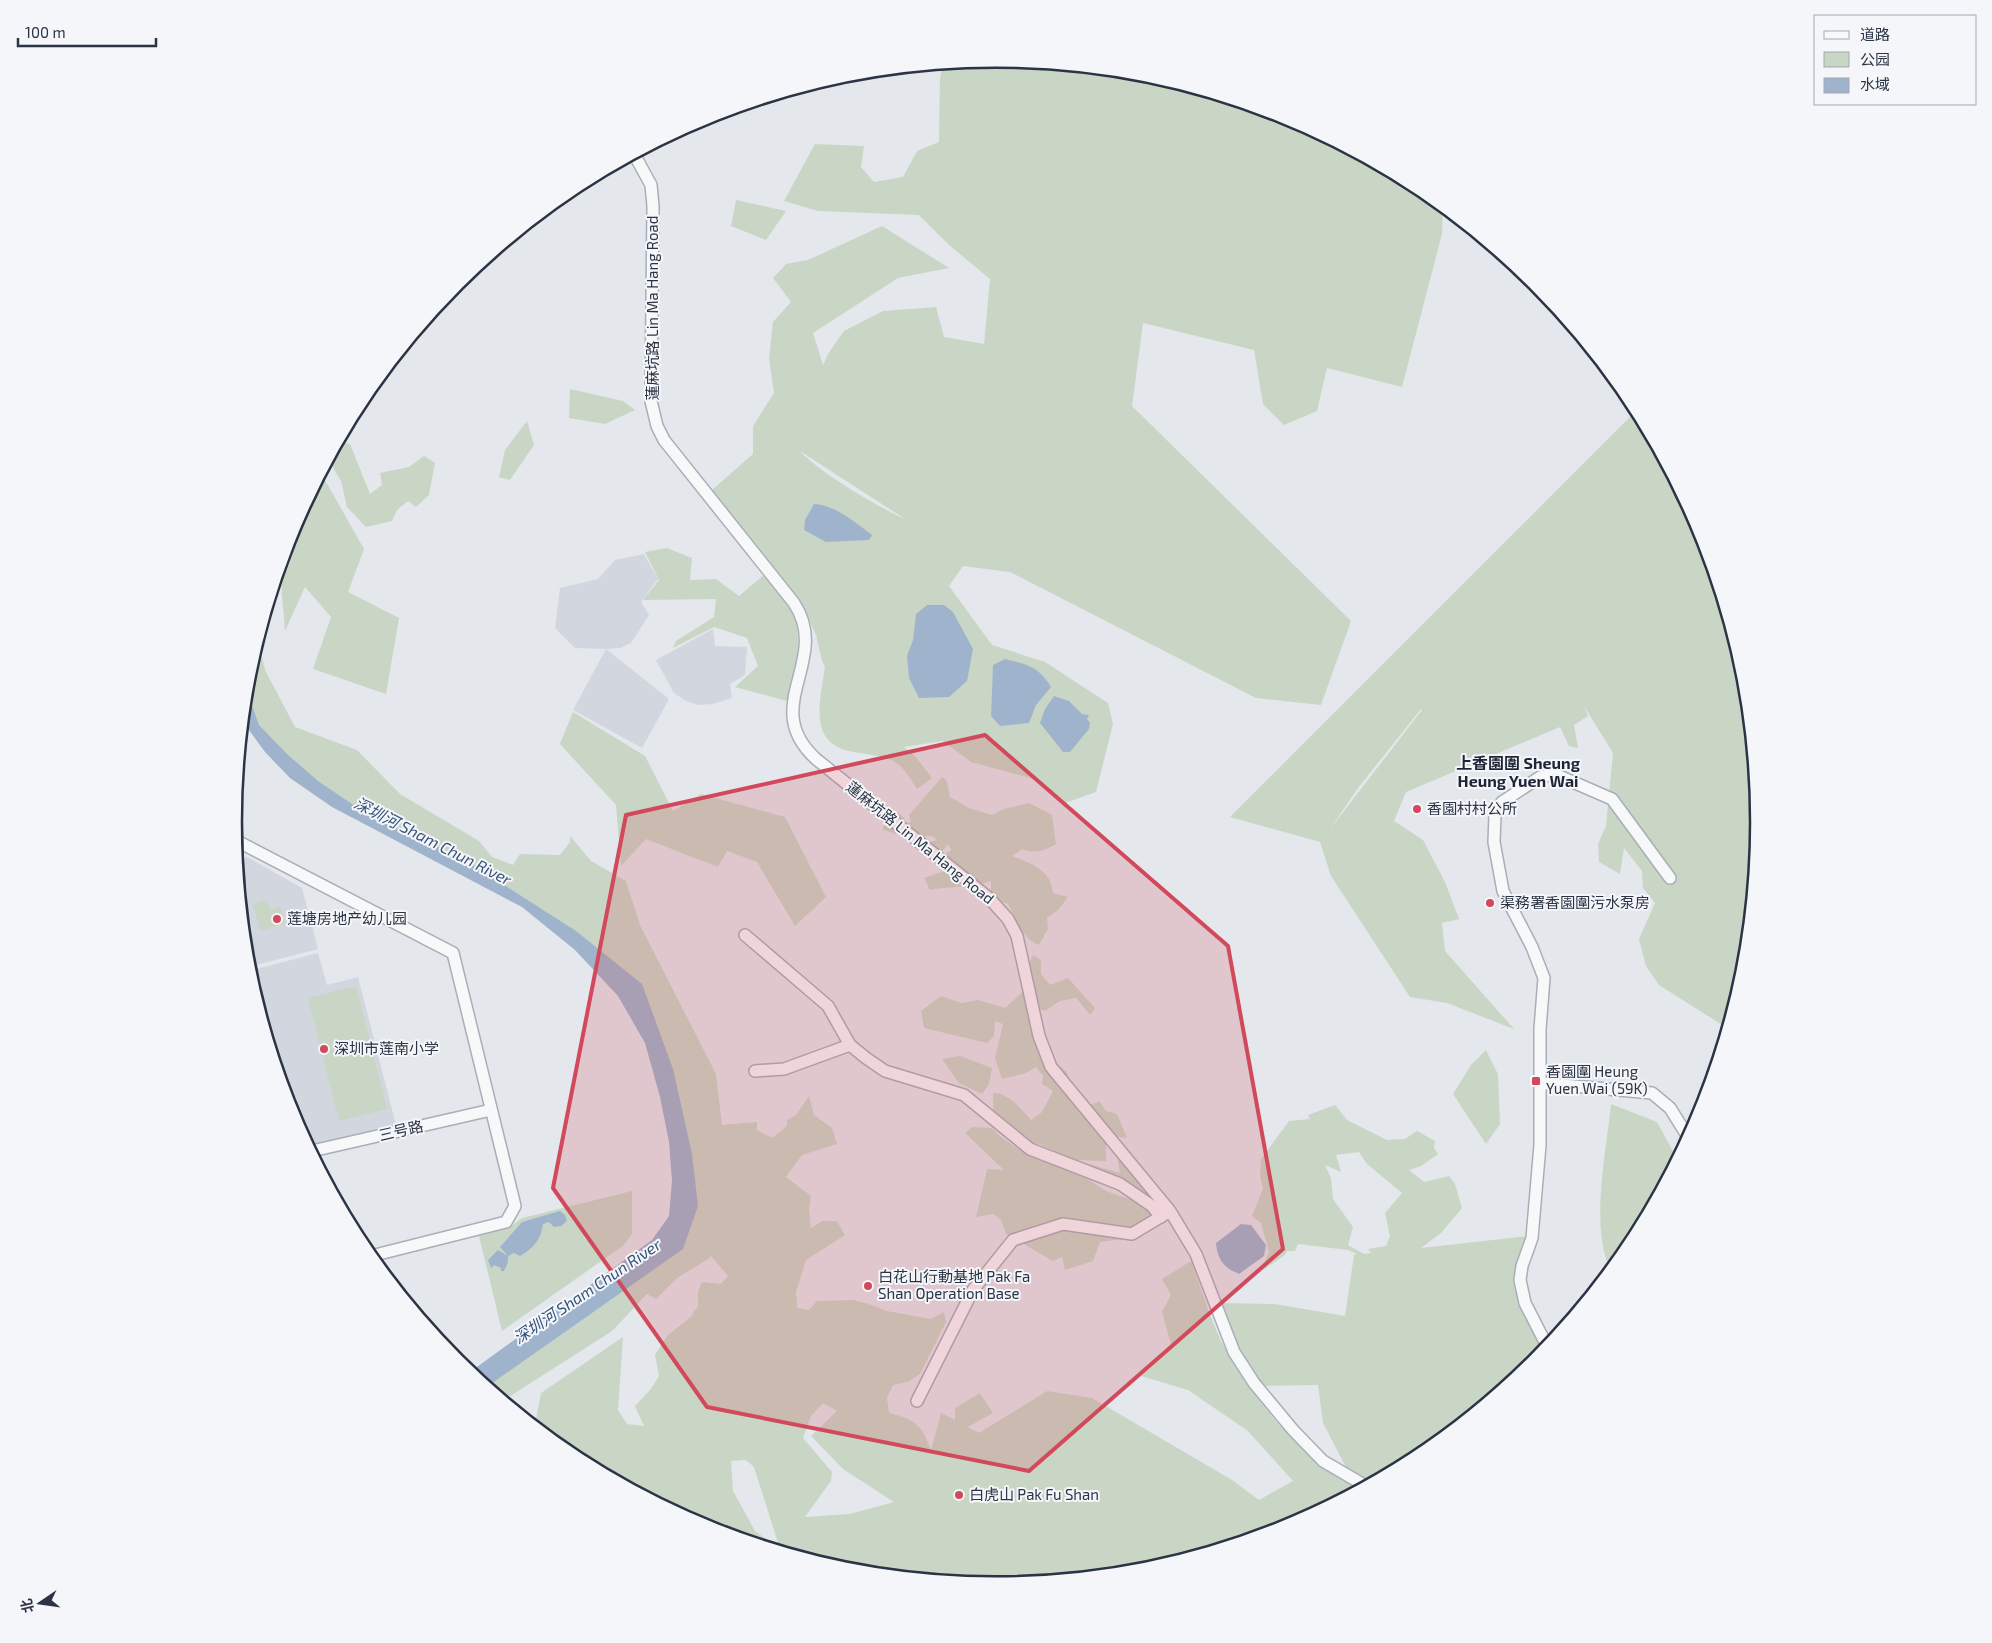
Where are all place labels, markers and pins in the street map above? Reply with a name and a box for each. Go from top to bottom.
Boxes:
place label: 香園村村公所 [1427,799,1517,817]
marker: 香園村村公所 [1411,803,1423,815]
place label: 渠務署香園圍污水泵房 [1500,893,1650,911]
marker: 渠務署香園圍污水泵房 [1484,897,1496,909]
place label: 莲塘房地产幼儿园 [287,909,407,927]
marker: 莲塘房地产幼儿园 [271,913,283,925]
place label: 深圳市莲南小学 [334,1039,439,1057]
marker: 深圳市莲南小学 [318,1043,330,1055]
place label: 香園圍 Heung Yuen Wai (59K) [1546,1062,1648,1097]
marker: 香園圍 Heung Yuen Wai (59K) [1530,1075,1542,1087]
place label: 白花山行動基地 Pak Fa Shan Operation Base [878,1267,1030,1302]
marker: 白花山行動基地 Pak Fa Shan Operation Base [862,1280,874,1292]
place label: 白虎山 Pak Fu Shan [969,1485,1099,1503]
marker: 白虎山 Pak Fu Shan [953,1489,965,1501]

